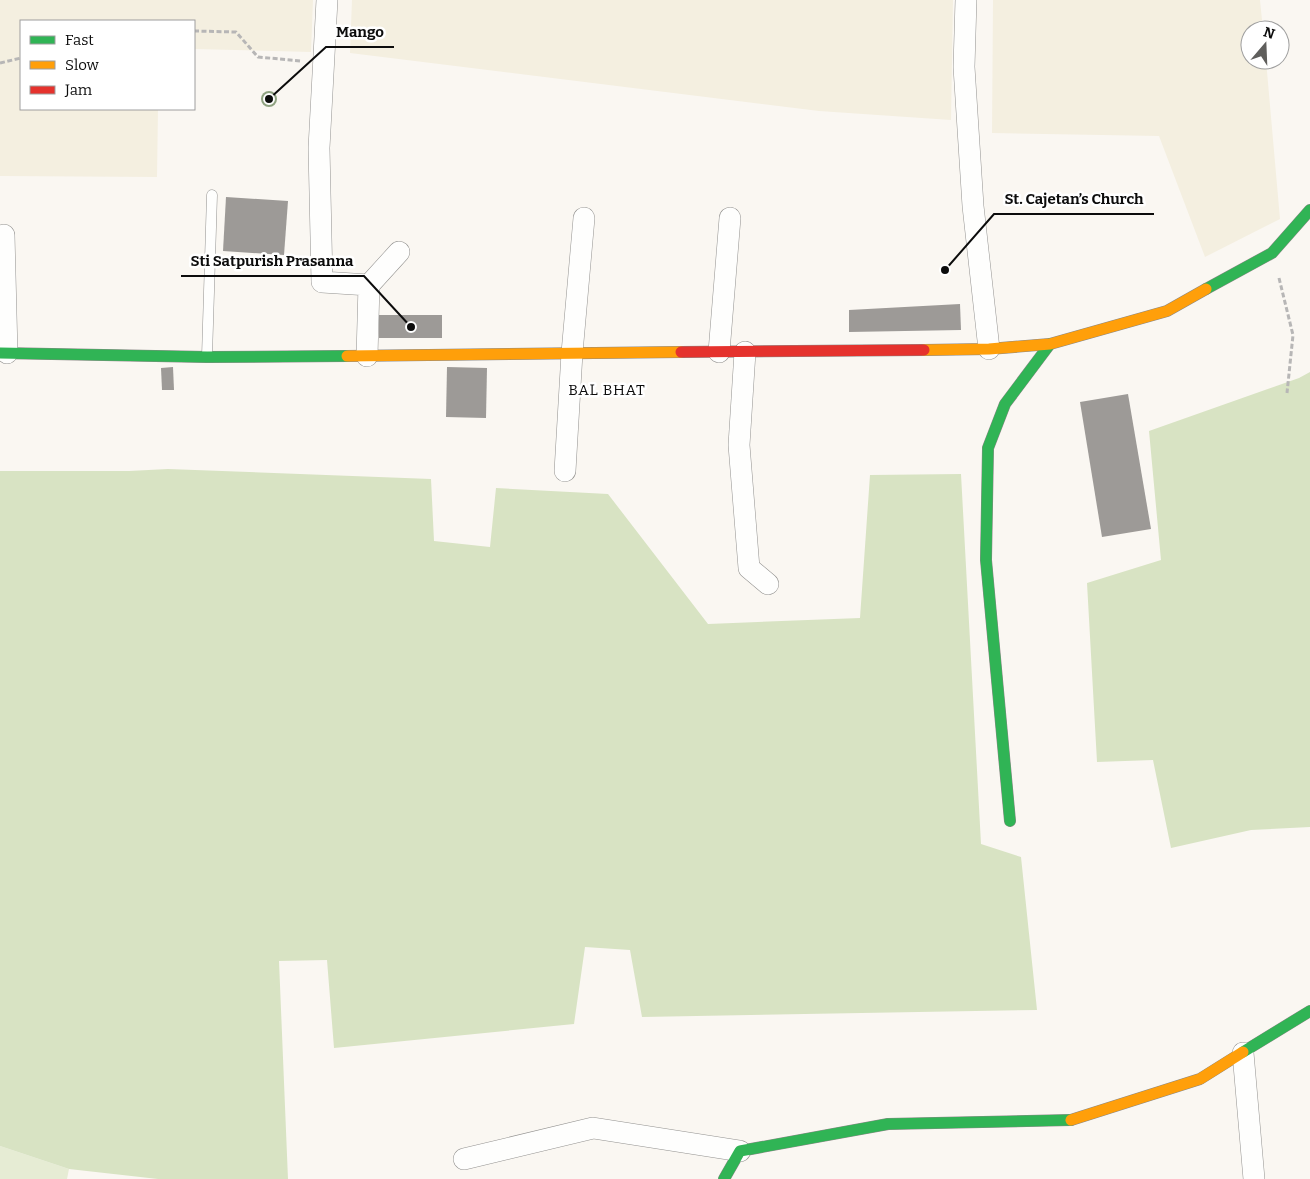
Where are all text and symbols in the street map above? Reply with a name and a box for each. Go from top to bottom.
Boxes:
callout: Mango [326,17,394,47]
legend [20,20,195,110]
north arrow [1240,20,1290,70]
text: Mango [336,23,384,41]
text: N [1261,23,1277,43]
text: Fast [65,31,94,49]
text: Slow [65,56,100,74]
text: Jam [64,81,93,99]
callout: St. Cajetan’s Church [994,184,1154,214]
text: St. Cajetan’s Church [1004,190,1144,208]
callout: Sti Satpurish Prasanna [181,246,364,276]
text: Sti Satpurish Prasanna [191,252,354,270]
district label: BAL BHAT [568,381,646,399]

